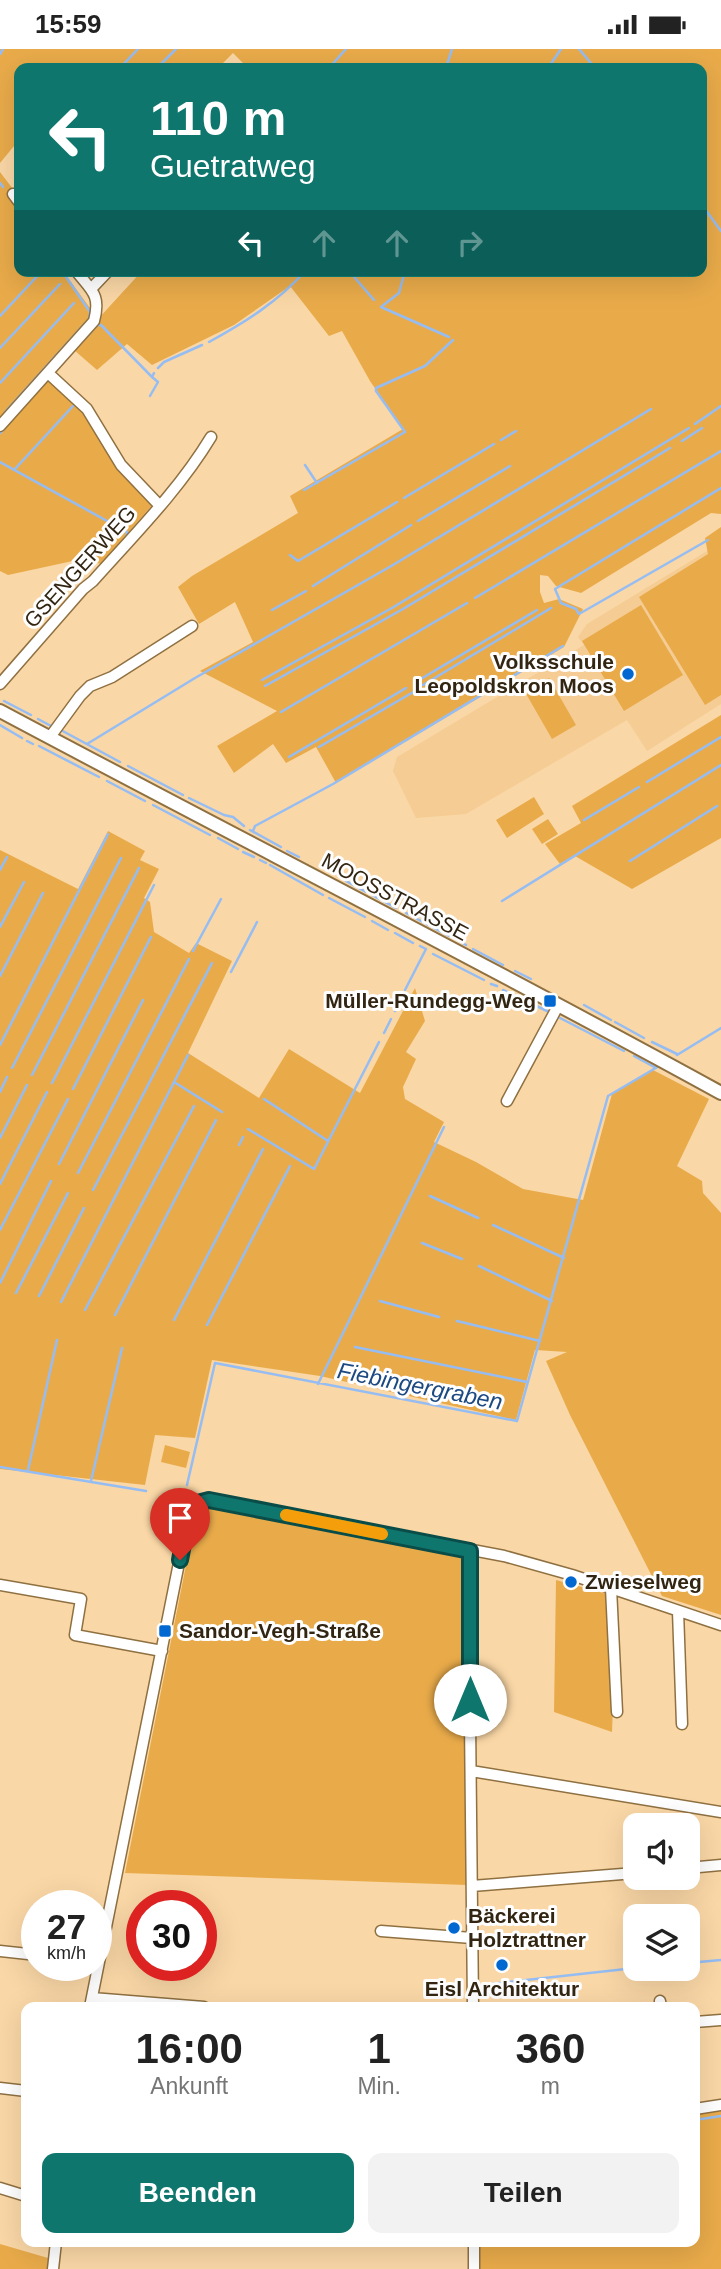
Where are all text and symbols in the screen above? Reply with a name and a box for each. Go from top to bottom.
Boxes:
text: 15:59 [35,9,102,39]
icon: left [35,91,126,182]
text: 110 m [150,91,286,145]
text: Guetratweg [150,148,315,184]
icon: left [232,224,270,262]
icon: ahead [305,224,343,262]
icon: ahead [378,224,416,262]
icon: right [451,224,489,262]
street label: GSENGERWEG [19,501,140,632]
place label: Volksschule Leopoldskron Moos [415,650,614,697]
marker: Volksschule Leopoldskron Moos [620,666,636,682]
street label: MOOSSTRASSE [318,848,472,945]
place label: Müller-Rundegg-Weg [325,989,536,1012]
marker: Müller-Rundegg-Weg [542,993,558,1009]
water label: Fiebingergraben [335,1357,505,1415]
pin [150,1488,210,1560]
icon: arrive [161,1499,199,1537]
place label: Zwieselweg [585,1570,702,1593]
marker: Zwieselweg [563,1574,579,1590]
place label: Sandor-Vegh-Straße [179,1619,381,1642]
marker: Sandor-Vegh-Straße [157,1623,173,1639]
position arrow [433,1663,507,1737]
map controls [623,1813,700,1981]
button: sound [623,1813,700,1890]
speed limit sign: 30 [126,1890,217,1981]
place label: Bäckerei Holztrattner [468,1904,586,1951]
button: layers [623,1904,700,1981]
text: 27 [47,1907,86,1946]
marker: Bäckerei Holztrattner [446,1920,462,1936]
text: km/h [47,1943,86,1963]
marker: Eisl Architektur [494,1957,510,1973]
place label: Eisl Architektur [425,1977,579,2000]
text: 16:00 [136,2025,243,2072]
text: 1 [367,2025,391,2072]
text: 360 [515,2025,585,2072]
text: Ankunft [150,2073,228,2099]
text: Min. [357,2073,401,2099]
text: m [541,2073,560,2099]
button: Beenden [42,2153,354,2233]
button: Teilen [368,2153,679,2233]

